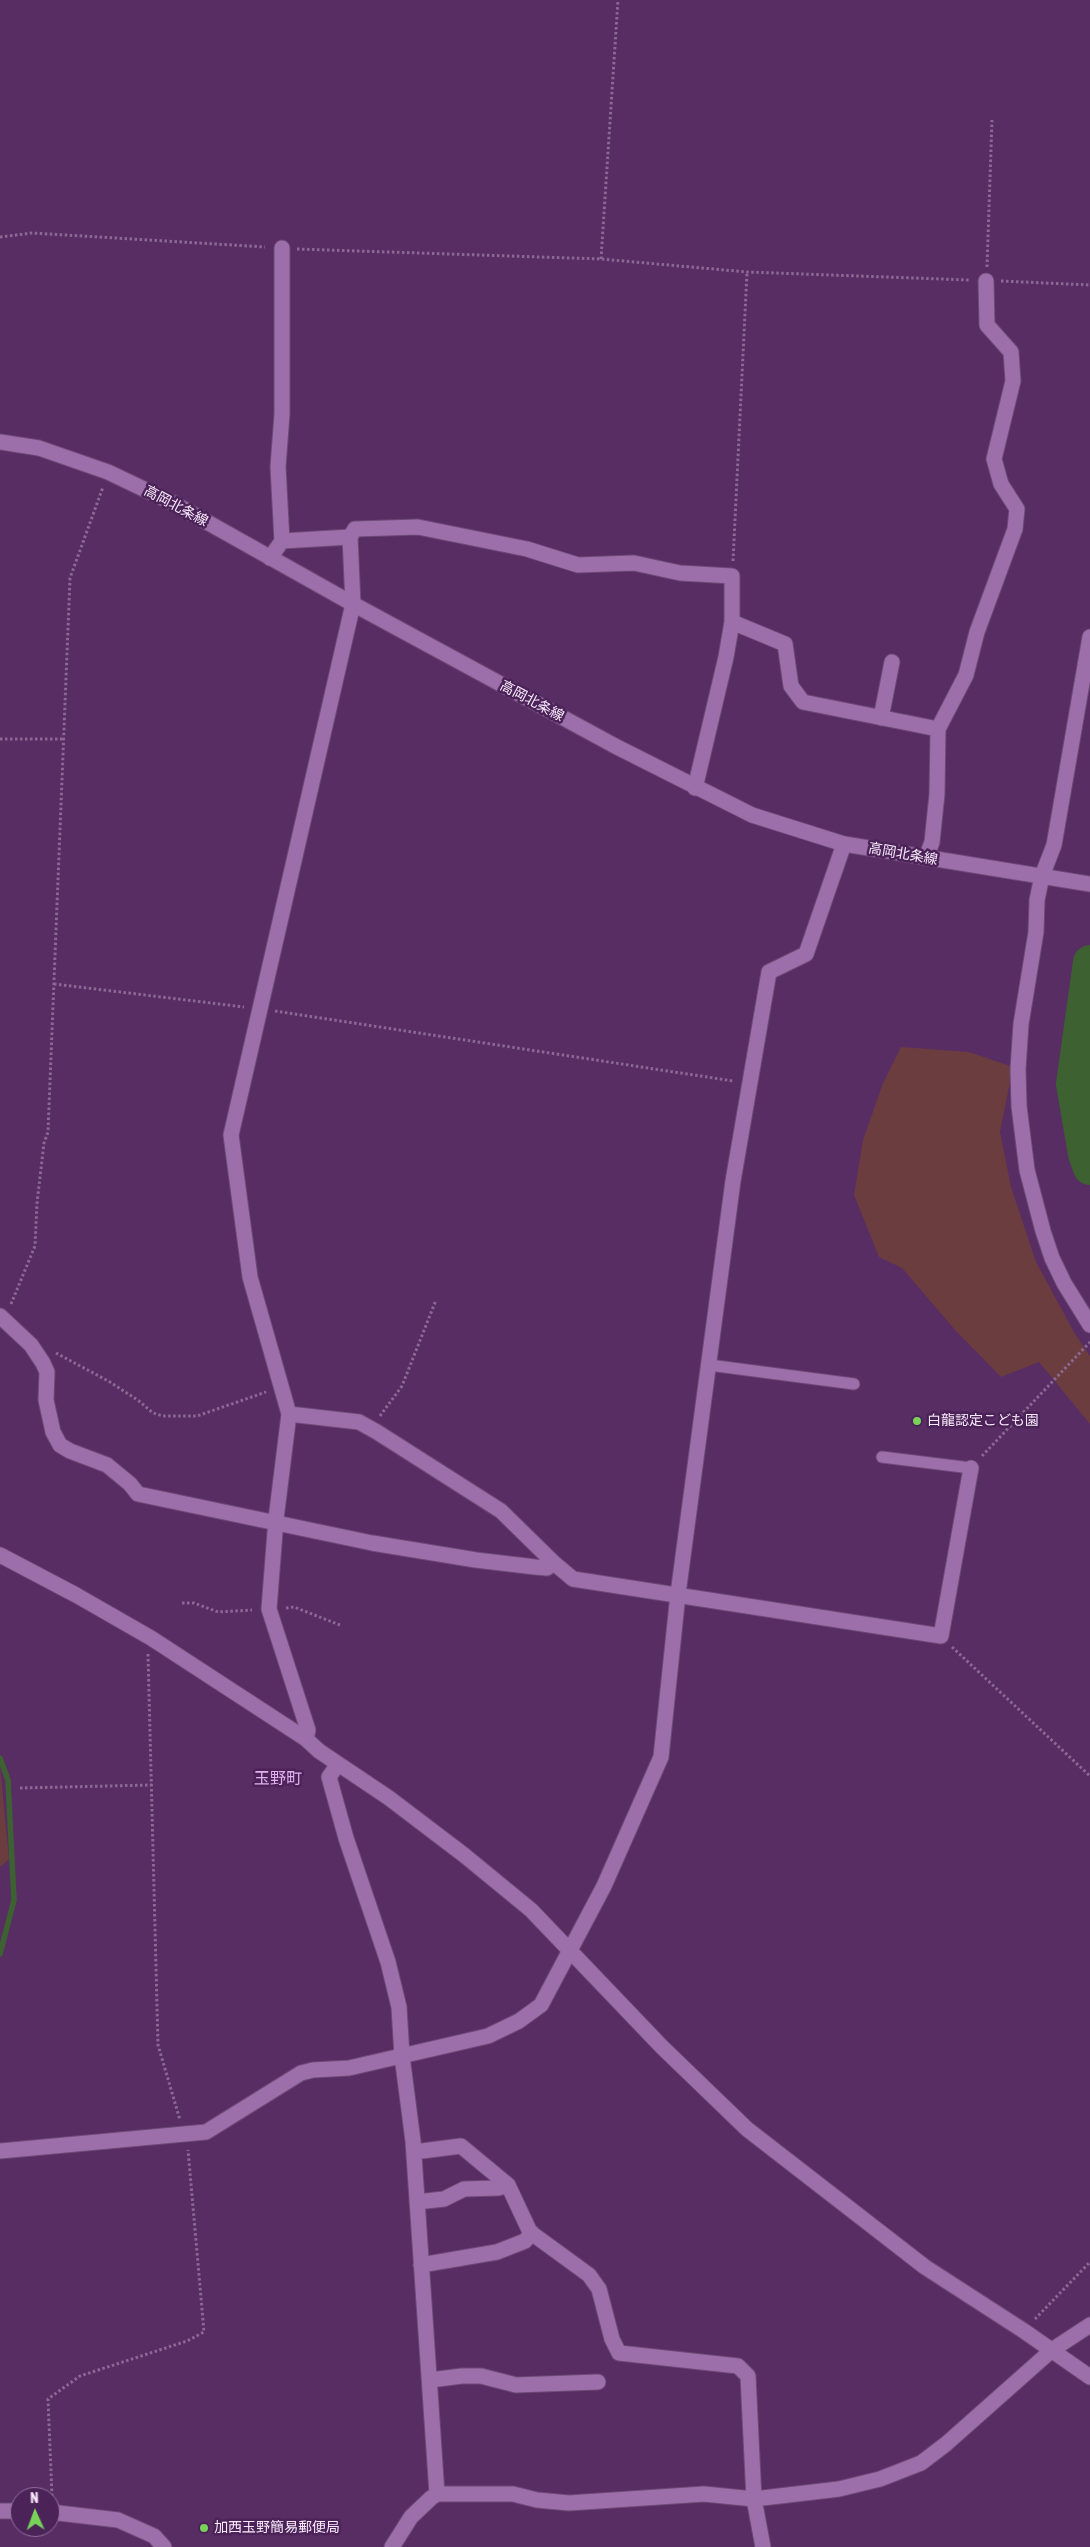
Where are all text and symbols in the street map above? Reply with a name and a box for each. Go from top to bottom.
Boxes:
street label: 高岡北条線 [141,482,211,530]
street label: 高岡北条線 [497,677,567,725]
street label: 高岡北条線 [867,840,939,868]
place label: 白龍認定こども園 [927,1413,1039,1429]
marker: 白龍認定こども園 [911,1415,923,1427]
district label: 玉野町 [254,1769,302,1789]
north arrow [10,2487,60,2537]
text: N [30,2490,39,2506]
place label: 加西玉野簡易郵便局 [214,2520,340,2536]
marker: 加西玉野簡易郵便局 [198,2522,210,2534]

